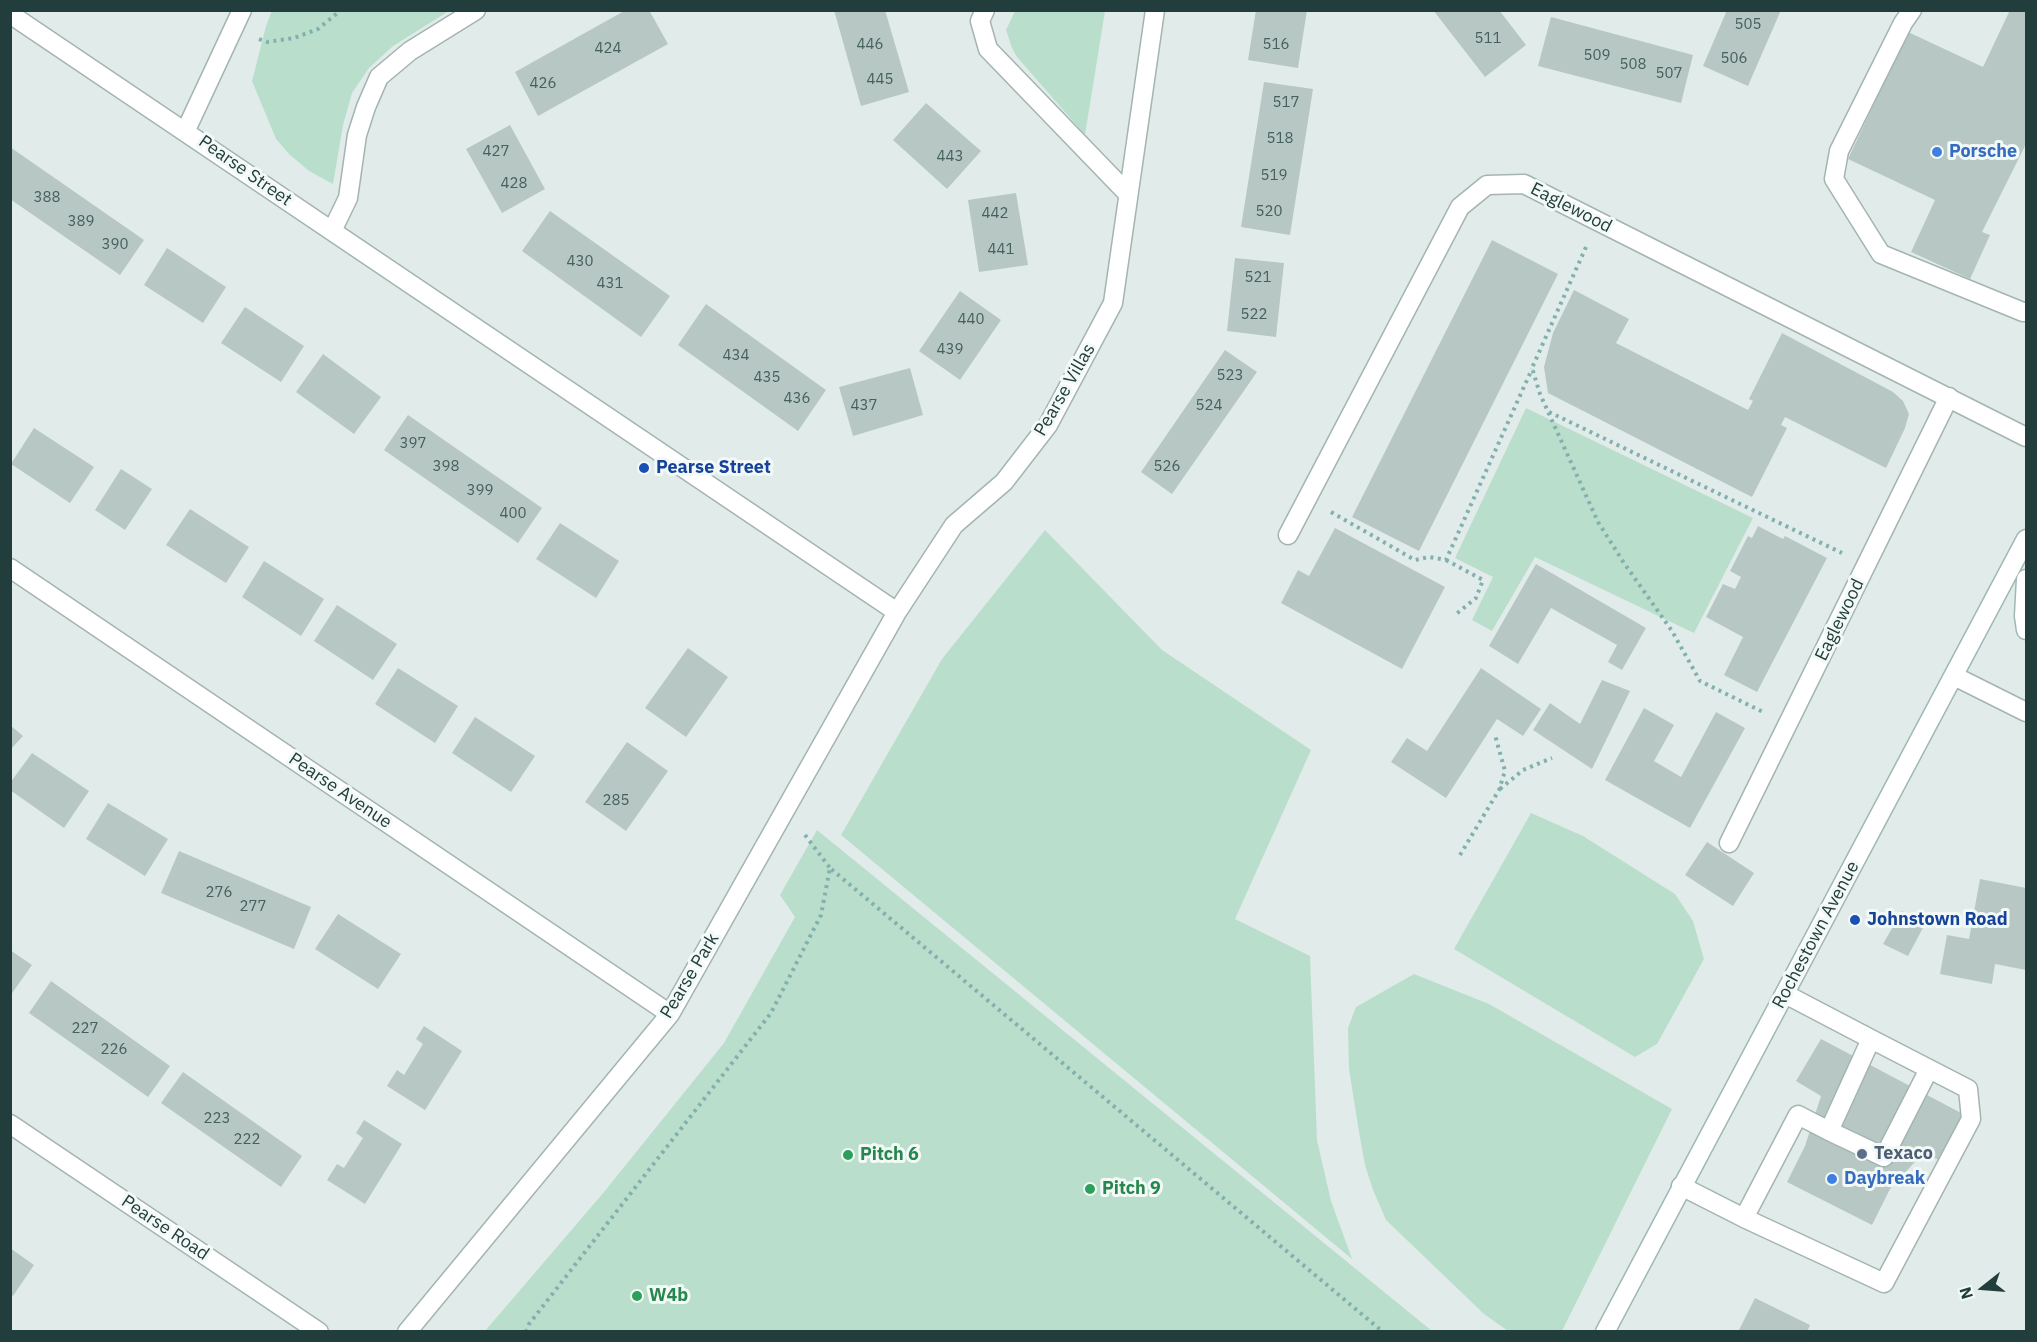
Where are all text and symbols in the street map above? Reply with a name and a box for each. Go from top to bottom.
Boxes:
house number: 505 [1735,16,1761,34]
house number: 511 [1475,30,1501,48]
house number: 446 [857,36,883,54]
house number: 516 [1263,36,1289,54]
house number: 424 [595,40,621,58]
house number: 509 [1584,47,1610,65]
house number: 506 [1721,50,1747,68]
house number: 508 [1620,56,1646,74]
house number: 507 [1656,65,1682,83]
house number: 445 [867,71,893,89]
house number: 426 [530,75,556,93]
house number: 517 [1273,94,1299,112]
house number: 518 [1267,130,1293,148]
street label: Pearse Street [194,131,296,211]
place label: Porsche [1949,141,2017,163]
house number: 427 [483,143,509,161]
marker: Porsche [1930,145,1944,159]
house number: 443 [937,148,963,166]
house number: 519 [1261,167,1287,185]
house number: 428 [501,175,527,193]
street label: Eaglewood [1527,178,1615,238]
house number: 388 [34,189,60,207]
house number: 520 [1256,203,1282,221]
house number: 442 [982,205,1008,223]
house number: 389 [68,213,94,231]
house number: 390 [102,236,128,254]
house number: 441 [988,241,1014,259]
house number: 430 [567,253,593,271]
house number: 521 [1245,269,1271,287]
house number: 431 [597,275,623,293]
house number: 522 [1241,306,1267,324]
house number: 440 [958,311,984,329]
street label: Pearse Villas [1030,340,1100,440]
house number: 439 [937,341,963,359]
house number: 434 [723,347,749,365]
house number: 523 [1217,367,1243,385]
house number: 435 [754,369,780,387]
house number: 436 [784,390,810,408]
house number: 437 [851,397,877,415]
house number: 524 [1196,397,1222,415]
house number: 397 [400,435,426,453]
place label: Pearse Street [656,457,771,479]
house number: 398 [433,458,459,476]
house number: 526 [1154,458,1180,476]
marker: Pearse Street [637,461,651,475]
house number: 399 [467,482,493,500]
house number: 400 [500,505,526,523]
street label: Eaglewood [1811,575,1869,665]
street label: Pearse Avenue [284,749,396,833]
house number: 285 [603,792,629,810]
street label: Rochestown Avenue [1768,858,1864,1012]
house number: 276 [206,884,232,902]
house number: 277 [240,898,266,916]
place label: Johnstown Road [1867,909,2008,931]
marker: Johnstown Road [1848,913,1862,927]
street label: Pearse Park [656,929,724,1023]
house number: 227 [72,1020,98,1038]
house number: 226 [101,1041,127,1059]
house number: 223 [204,1110,230,1128]
house number: 222 [234,1131,260,1149]
place label: Texaco [1874,1143,1933,1165]
place label: Pitch 6 [860,1144,919,1166]
marker: Texaco [1855,1147,1869,1161]
marker: Pitch 6 [841,1148,855,1162]
place label: Daybreak [1844,1168,1925,1190]
marker: Daybreak [1825,1172,1839,1186]
place label: Pitch 9 [1102,1178,1161,1200]
marker: Pitch 9 [1083,1182,1097,1196]
street label: Pearse Road [117,1191,213,1265]
north arrow [1953,1258,2013,1318]
place label: W4b [649,1285,688,1307]
text: N [1955,1285,1977,1302]
marker: W4b [630,1289,644,1303]

